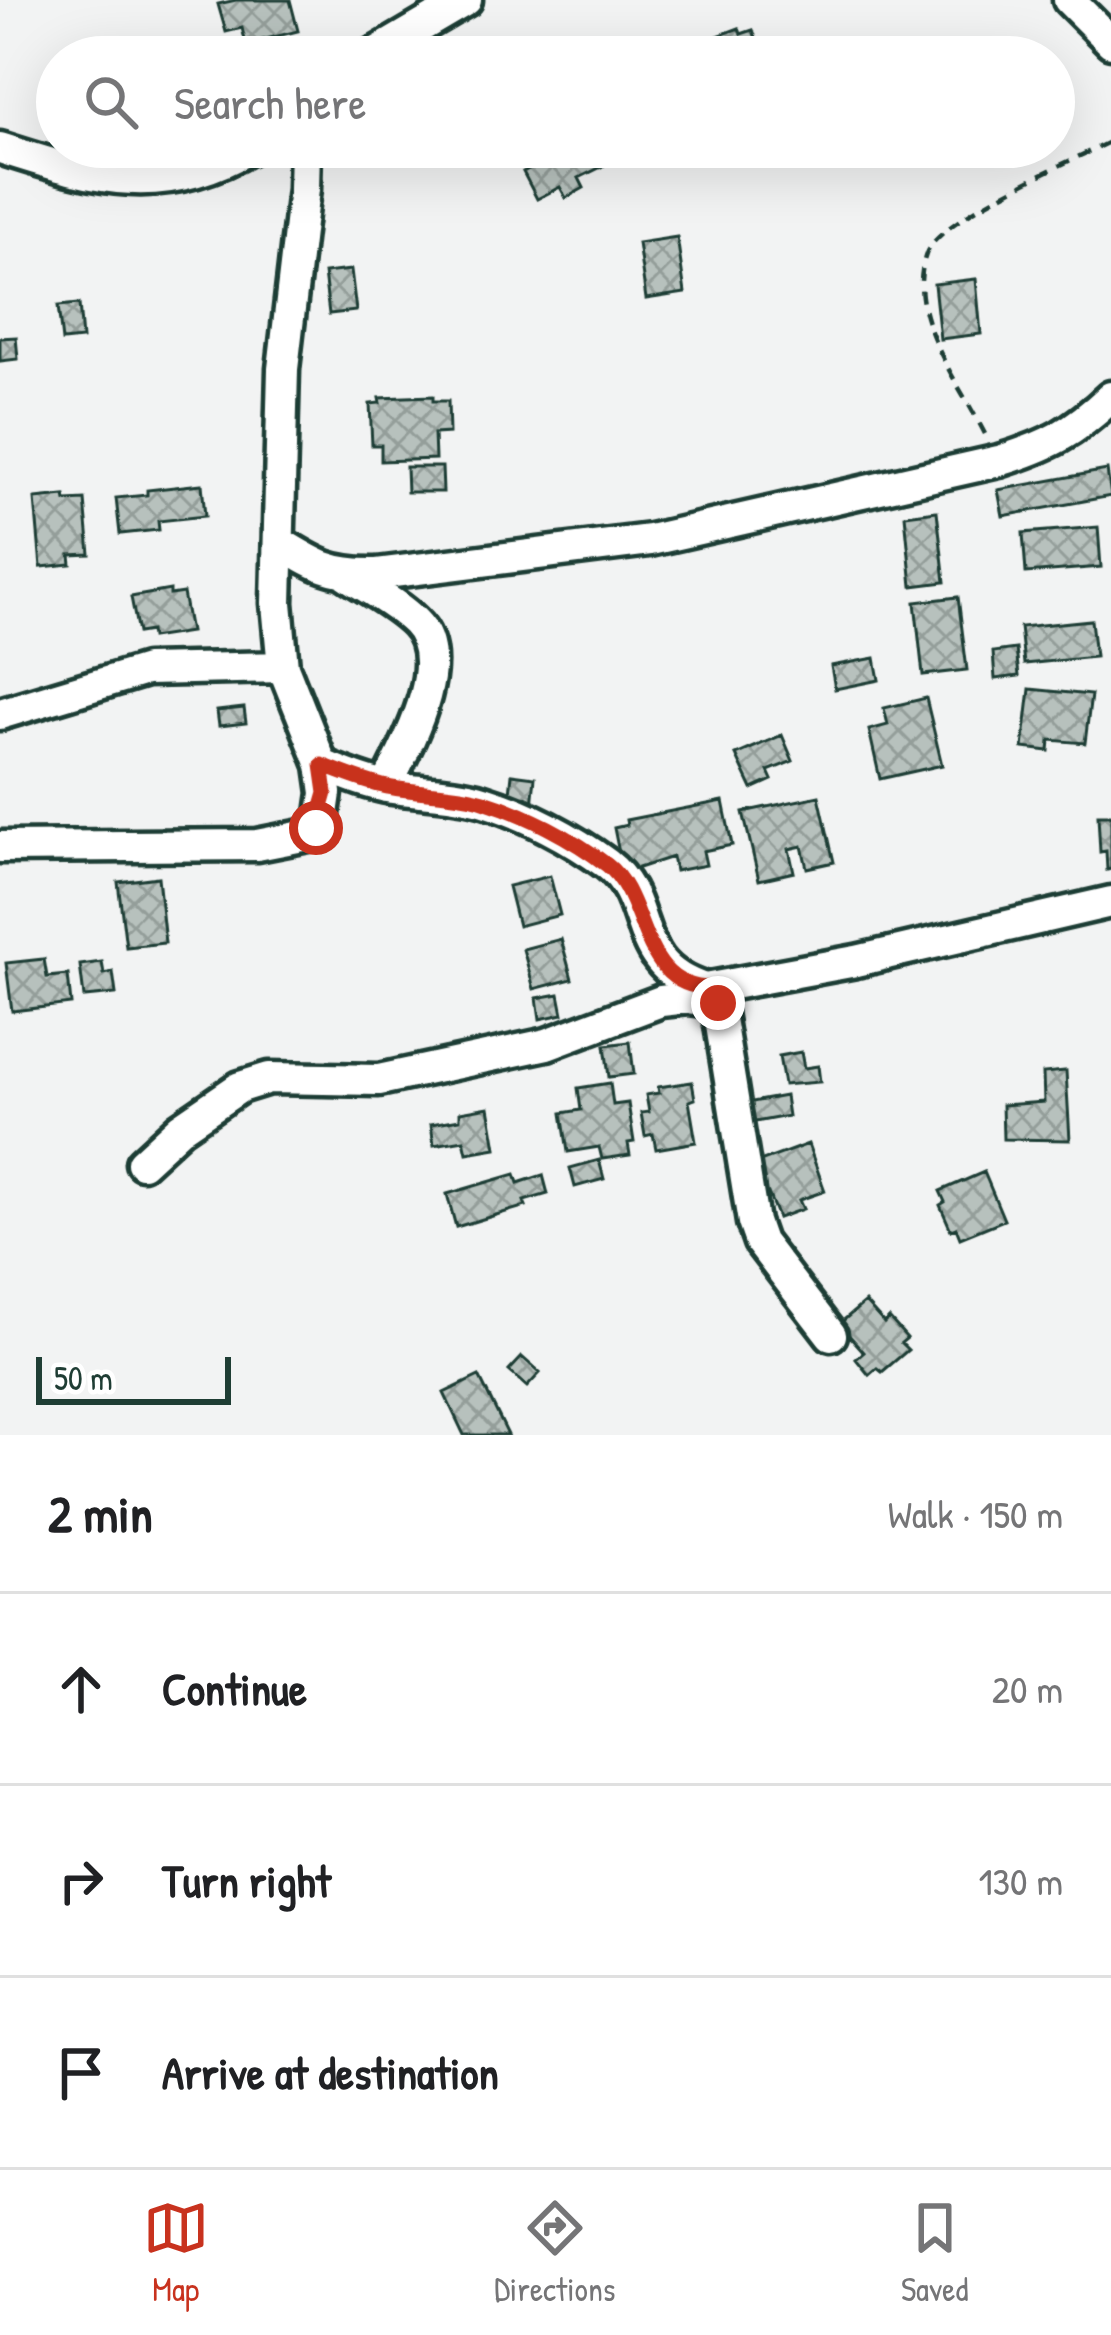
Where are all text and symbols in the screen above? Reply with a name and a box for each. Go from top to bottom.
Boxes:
search box [36,36,1075,168]
icon: search [78,69,144,135]
text: Search here [174,72,366,133]
route start [289,801,343,855]
route end [691,976,745,1030]
scale bar [36,1351,231,1404]
text: 50 m [54,1356,113,1400]
text: 2 min [48,1479,153,1548]
text: Walk · 150 m [888,1487,1063,1540]
icon: ahead [48,1656,114,1722]
text: Continue [162,1658,307,1719]
text: 20 m [992,1662,1063,1715]
icon: right [48,1848,114,1914]
text: Turn right [162,1850,331,1911]
text: 130 m [978,1854,1063,1907]
icon: arrive [48,2040,114,2106]
text: Arrive at destination [162,2042,499,2103]
tab: Map [143,2195,209,2311]
tab: Directions [494,2195,616,2311]
tab: Saved [901,2195,968,2311]

